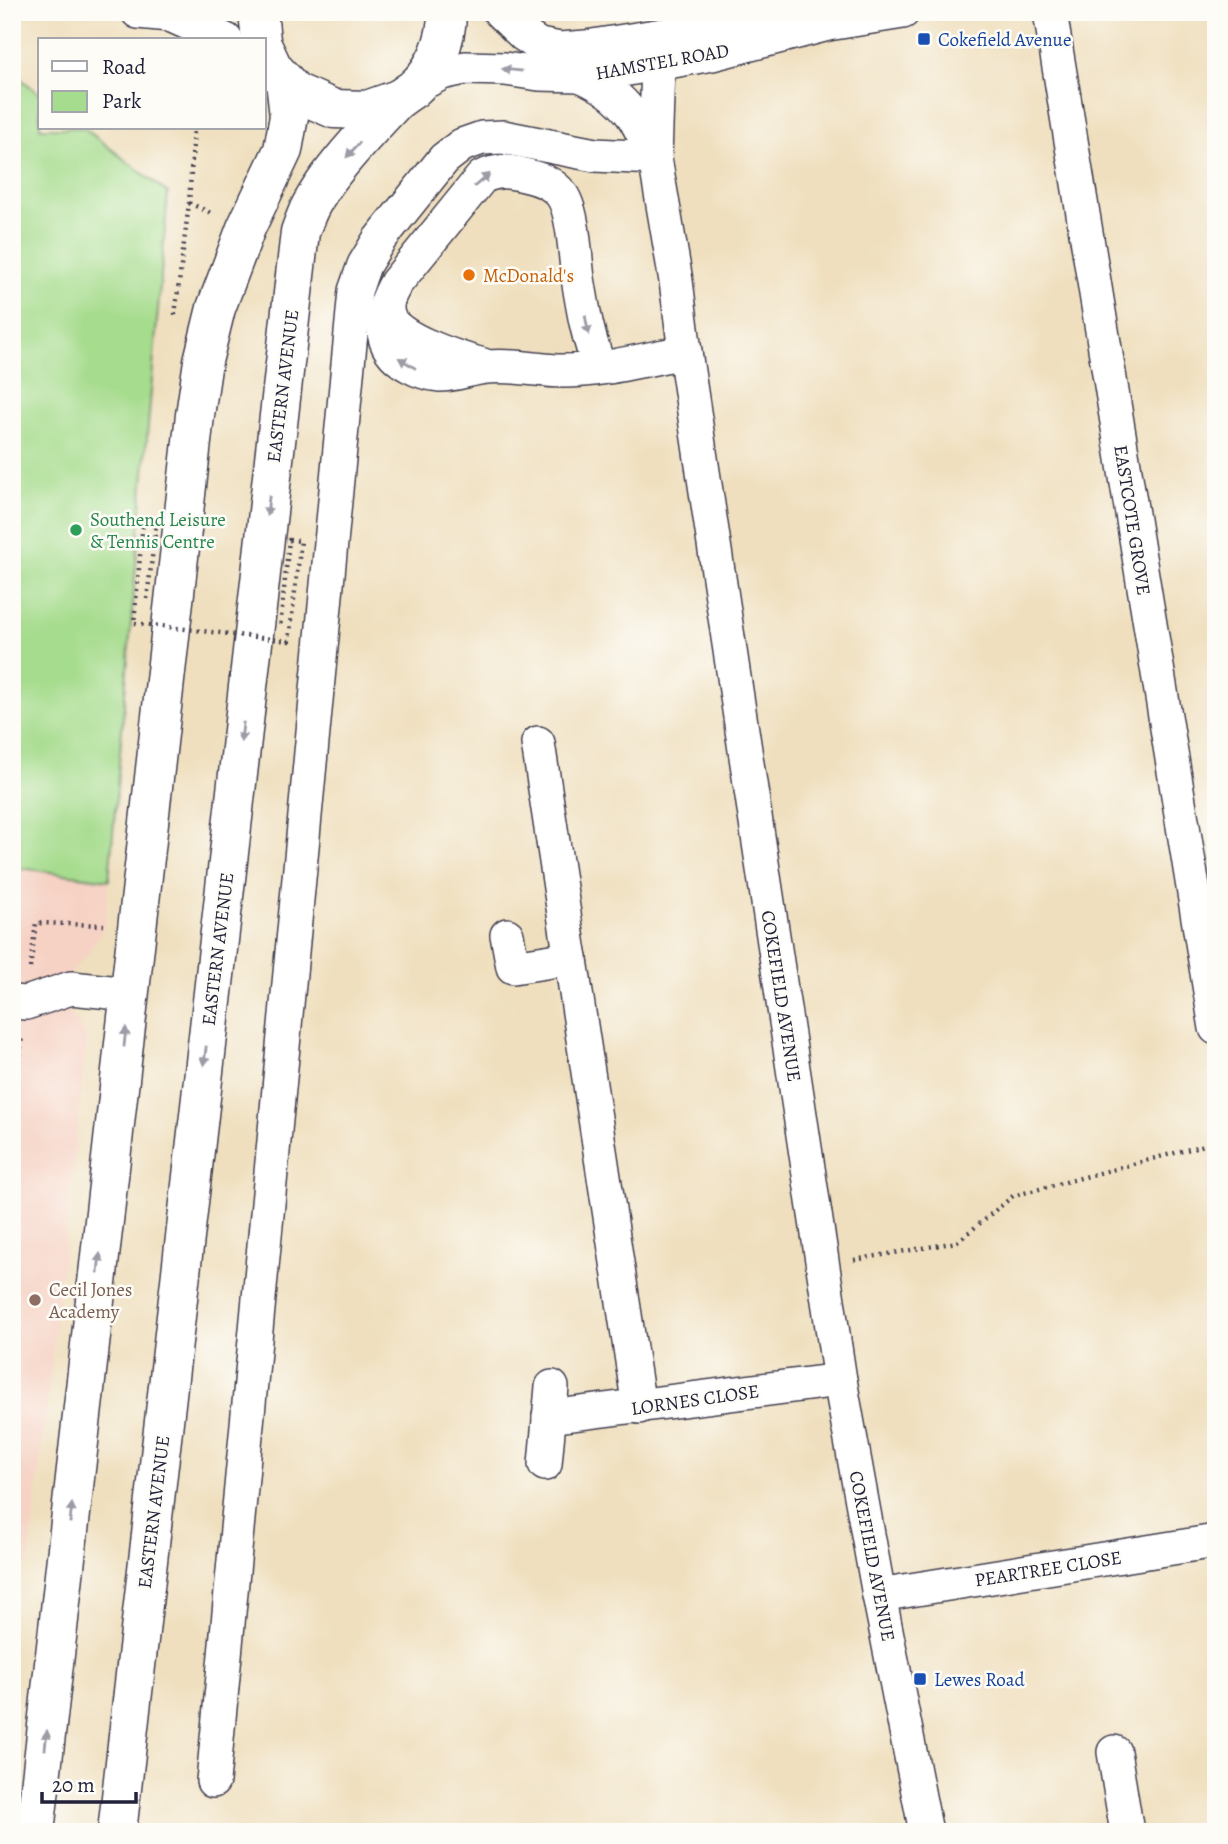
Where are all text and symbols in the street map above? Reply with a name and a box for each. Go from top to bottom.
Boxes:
place label: Cokefield Avenue [938,27,1071,53]
marker: Cokefield Avenue [916,31,932,47]
street label: HAMSTEL ROAD [593,37,731,87]
legend [38,38,266,130]
text: Road [102,53,146,81]
one-way arrow [501,65,523,76]
text: Park [102,87,142,115]
one-way arrow [345,141,361,159]
one-way arrow [473,172,491,188]
place label: McDonald's [483,263,574,289]
marker: McDonald's [461,267,477,283]
street label: EASTERN AVENUE [261,308,305,464]
one-way arrow [582,314,593,336]
one-way arrow [397,357,417,370]
street label: EASTCOTE GROVE [1107,443,1157,597]
one-way arrow [262,495,273,517]
place label: Southend Leisure & Tennis Centre [90,507,226,555]
marker: Southend Leisure & Tennis Centre [68,522,84,538]
one-way arrow [236,721,247,743]
street label: EASTERN AVENUE [196,871,240,1027]
street label: COKEFIELD AVENUE [755,909,807,1084]
one-way arrow [119,1026,130,1048]
one-way arrow [200,1045,211,1067]
one-way arrow [94,1252,105,1274]
place label: Cecil Jones Academy [48,1277,132,1325]
marker: Cecil Jones Academy [27,1292,43,1308]
street label: LORNES CLOSE [629,1378,761,1422]
street label: EASTERN AVENUE [132,1434,176,1590]
street label: COKEFIELD AVENUE [843,1469,901,1644]
one-way arrow [65,1502,76,1524]
street label: PEARTREE CLOSE [973,1545,1124,1593]
place label: Lewes Road [934,1667,1026,1693]
marker: Lewes Road [912,1671,928,1687]
one-way arrow [40,1728,51,1750]
scale bar [42,1760,136,1804]
text: 20 m [52,1771,95,1799]

